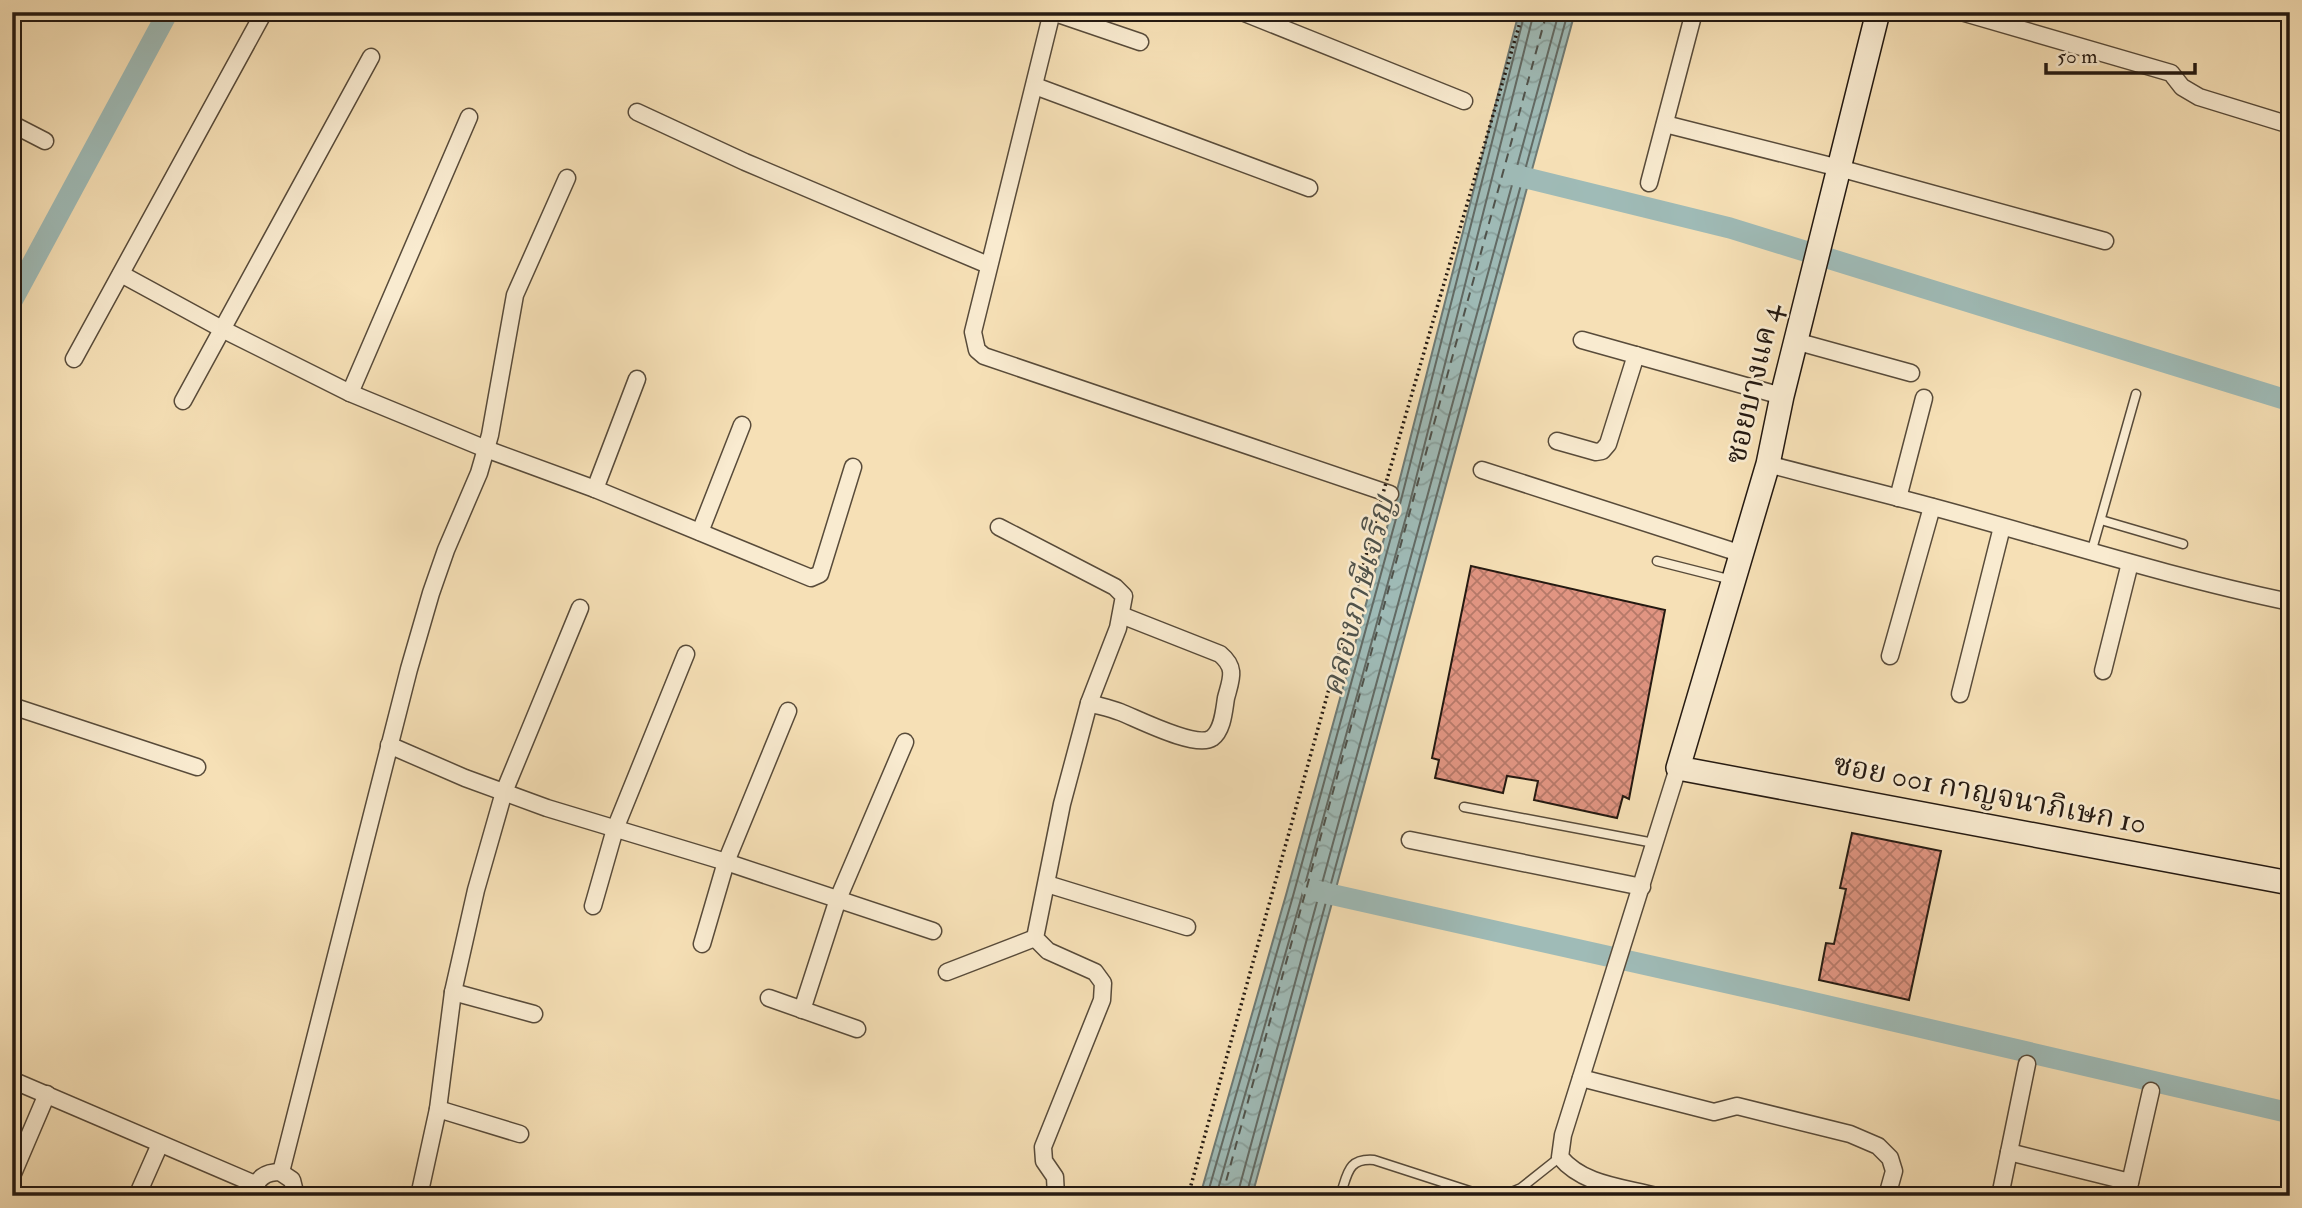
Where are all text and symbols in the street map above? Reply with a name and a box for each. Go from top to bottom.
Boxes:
scale bar [2046,32,2195,76]
text: 50 m [2057,43,2098,70]
street label: ซอยบางแค 4 [1717,299,1790,468]
water label: คลองภาษีเจริญ [1312,490,1404,700]
street label: ซอย 001 กาญจนาภิเษก 10 [1830,745,2150,843]

